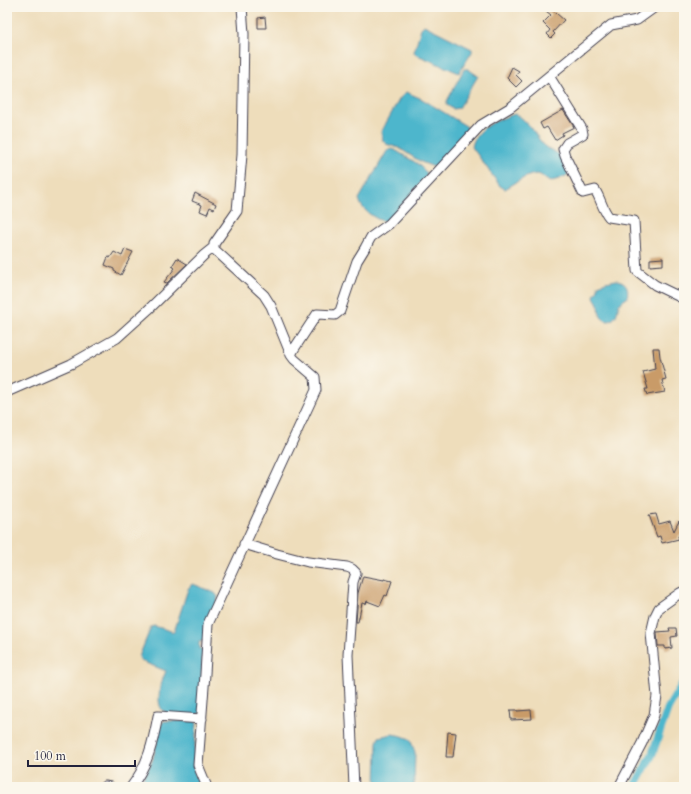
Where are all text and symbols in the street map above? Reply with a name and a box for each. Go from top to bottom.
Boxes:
scale bar [28,742,135,768]
text: 100 m [34,748,67,764]

